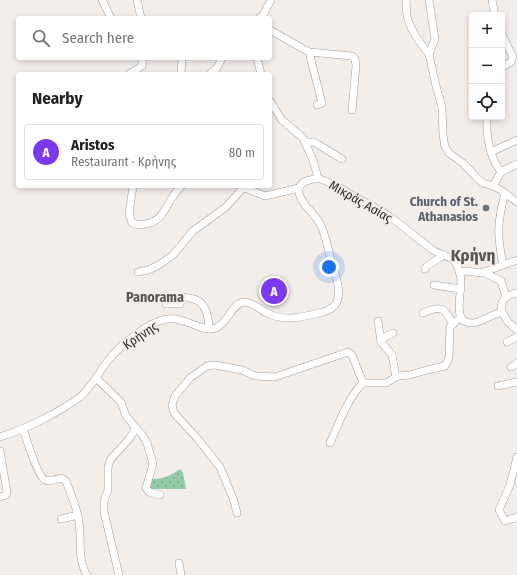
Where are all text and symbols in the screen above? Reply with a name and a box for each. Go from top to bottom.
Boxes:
map controls [469,12,505,120]
button: + [469,12,505,48]
search box [16,16,272,60]
icon: search [30,27,52,49]
text: Search here [62,29,134,47]
button: − [469,48,505,84]
button: locate [469,84,505,120]
text: Nearby [32,88,83,109]
text: Aristos [71,136,115,154]
text: A [42,145,50,160]
text: 80 m [229,145,255,160]
text: Restaurant · Κρήνης [71,154,176,169]
street label: Μικράς Ασίας [327,177,395,226]
place label: Church of St. Athanasios [410,194,478,224]
marker: Church of St. Athanasios [481,203,491,213]
district label: Κρήνη [451,245,495,266]
your location [319,257,339,277]
pin: A [261,276,287,306]
district label: Panorama [126,289,184,306]
street label: Κρήνης [120,318,161,352]

